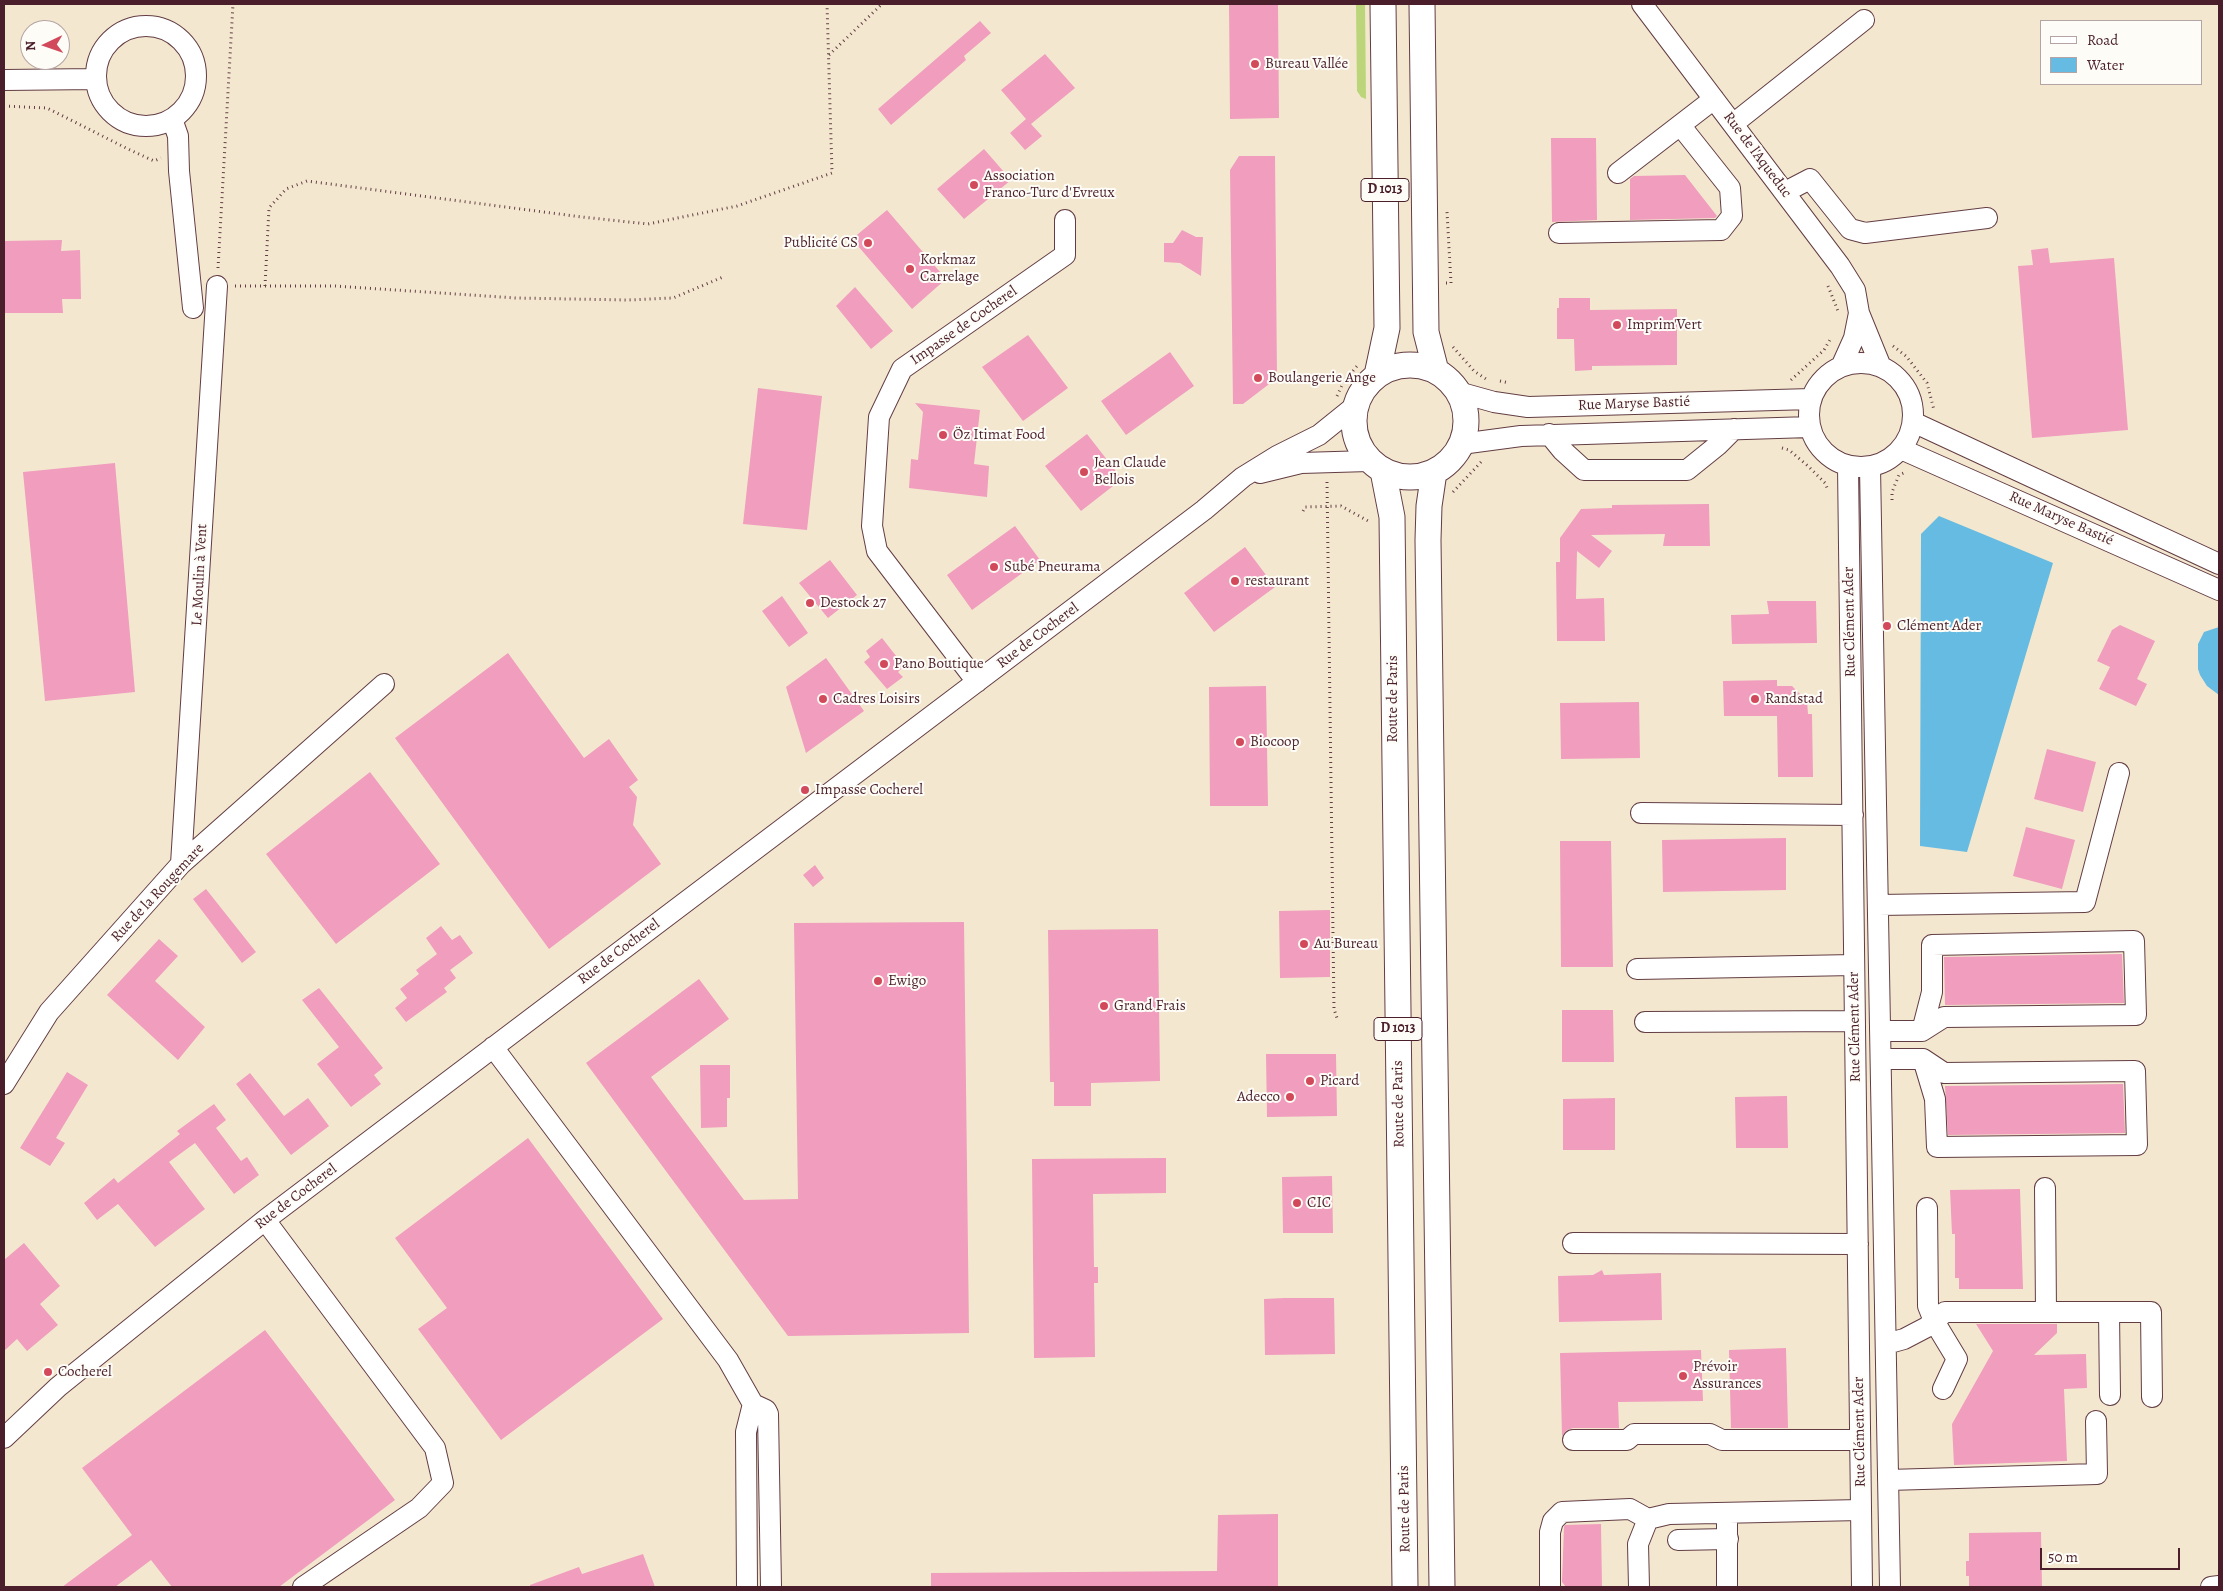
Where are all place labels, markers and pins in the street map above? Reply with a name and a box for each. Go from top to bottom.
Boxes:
place label: Bureau Vallée [1265,55,1348,73]
marker: Bureau Vallée [1249,58,1261,70]
place label: Association Franco-Turc d'Evreux [984,167,1115,202]
marker: Association Franco-Turc d'Evreux [968,179,980,191]
place label: Publicité CS [784,234,858,252]
marker: Publicité CS [862,237,874,249]
place label: Korkmaz Carrelage [920,251,979,286]
marker: Korkmaz Carrelage [904,263,916,275]
place label: Imprim'Vert [1627,316,1702,334]
marker: Imprim'Vert [1611,319,1623,331]
place label: Boulangerie Ange [1268,369,1376,387]
marker: Boulangerie Ange [1252,372,1264,384]
place label: Öz Itimat Food [953,426,1045,444]
marker: Öz Itimat Food [937,429,949,441]
place label: Jean Claude Bellois [1094,454,1166,489]
marker: Jean Claude Bellois [1078,466,1090,478]
place label: Subé Pneurama [1004,558,1101,576]
marker: Subé Pneurama [988,561,1000,573]
place label: restaurant [1245,572,1309,590]
marker: restaurant [1229,575,1241,587]
place label: Destock 27 [820,594,886,612]
marker: Destock 27 [804,597,816,609]
place label: Clément Ader [1897,617,1981,635]
marker: Clément Ader [1881,620,1893,632]
place label: Pano Boutique [894,655,984,673]
marker: Pano Boutique [878,658,890,670]
place label: Cadres Loisirs [833,690,920,708]
place label: Randstad [1765,690,1823,708]
marker: Cadres Loisirs [817,693,829,705]
marker: Randstad [1749,693,1761,705]
place label: Biocoop [1250,733,1299,751]
marker: Biocoop [1234,736,1246,748]
place label: Impasse Cocherel [815,781,923,799]
marker: Impasse Cocherel [799,784,811,796]
place label: Au Bureau [1314,935,1378,953]
marker: Au Bureau [1298,938,1310,950]
place label: Ewigo [888,972,926,990]
marker: Ewigo [872,975,884,987]
place label: Grand Frais [1114,997,1186,1015]
marker: Grand Frais [1098,1000,1110,1012]
place label: Picard [1320,1072,1359,1090]
marker: Picard [1304,1075,1316,1087]
place label: Adecco [1237,1088,1280,1106]
marker: Adecco [1284,1091,1296,1103]
place label: CIC [1307,1194,1331,1212]
marker: CIC [1291,1197,1303,1209]
place label: Prévoir Assurances [1693,1358,1762,1393]
place label: Cocherel [58,1363,112,1381]
marker: Cocherel [42,1366,54,1378]
marker: Prévoir Assurances [1677,1370,1689,1382]

